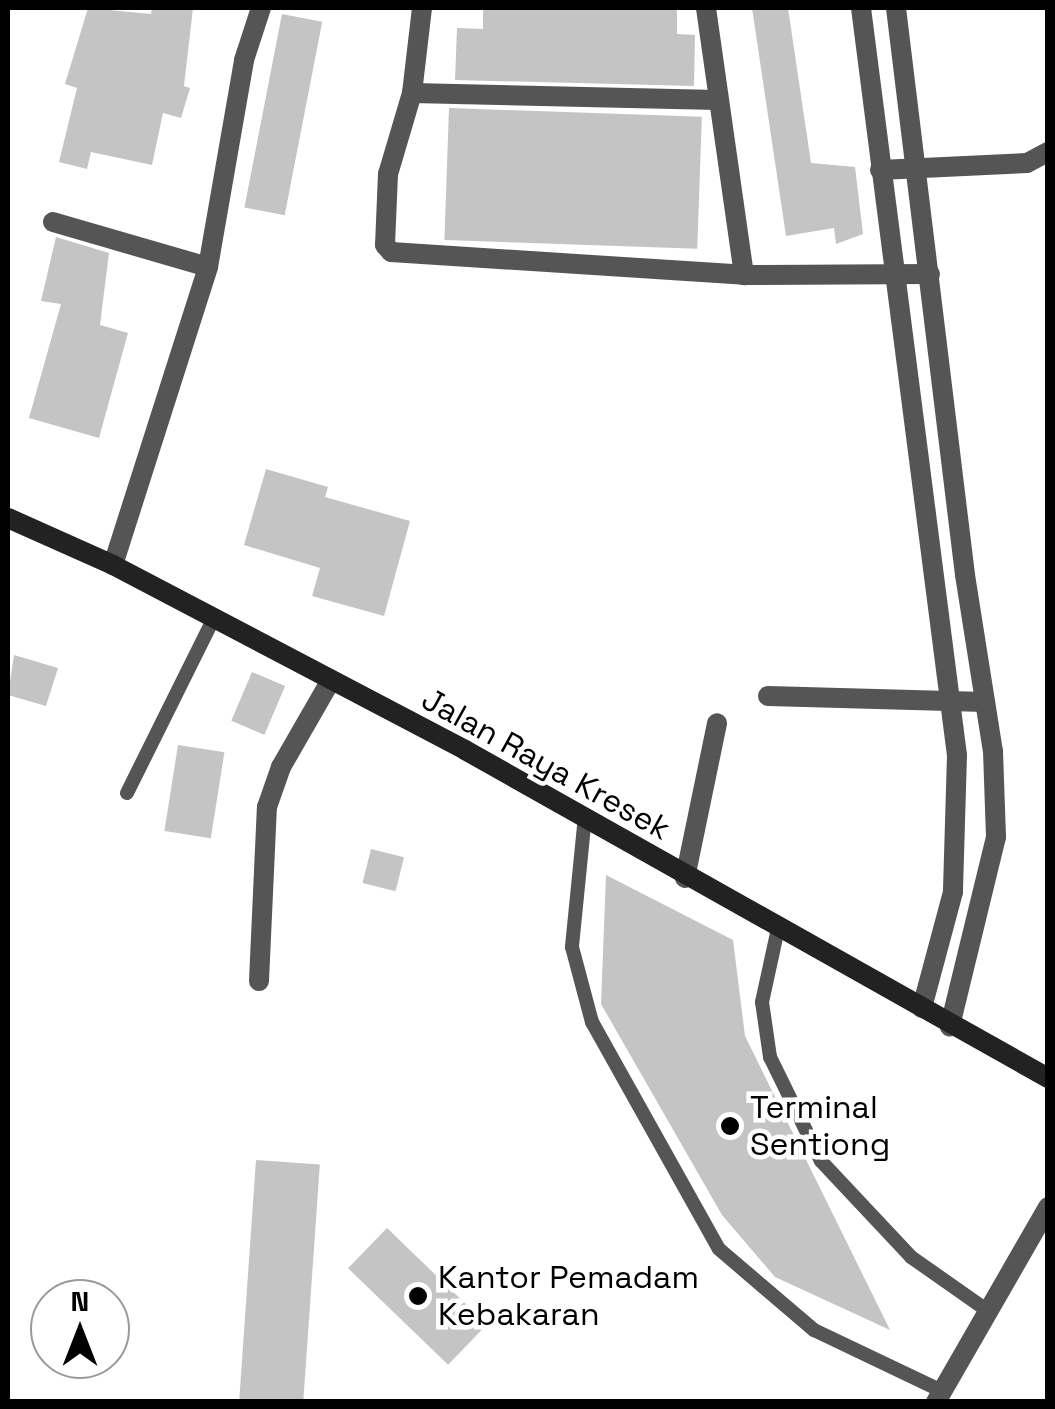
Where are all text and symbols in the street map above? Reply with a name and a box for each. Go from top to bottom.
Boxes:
street label: Jalan Raya Kresek [415,680,677,848]
place label: Terminal Sentiong [750,1089,890,1164]
marker: Terminal Sentiong [719,1115,741,1137]
place label: Kantor Pemadam Kebakaran [438,1259,699,1334]
north arrow [30,1279,130,1379]
text: N [71,1283,89,1319]
marker: Kantor Pemadam Kebakaran [407,1285,429,1307]

